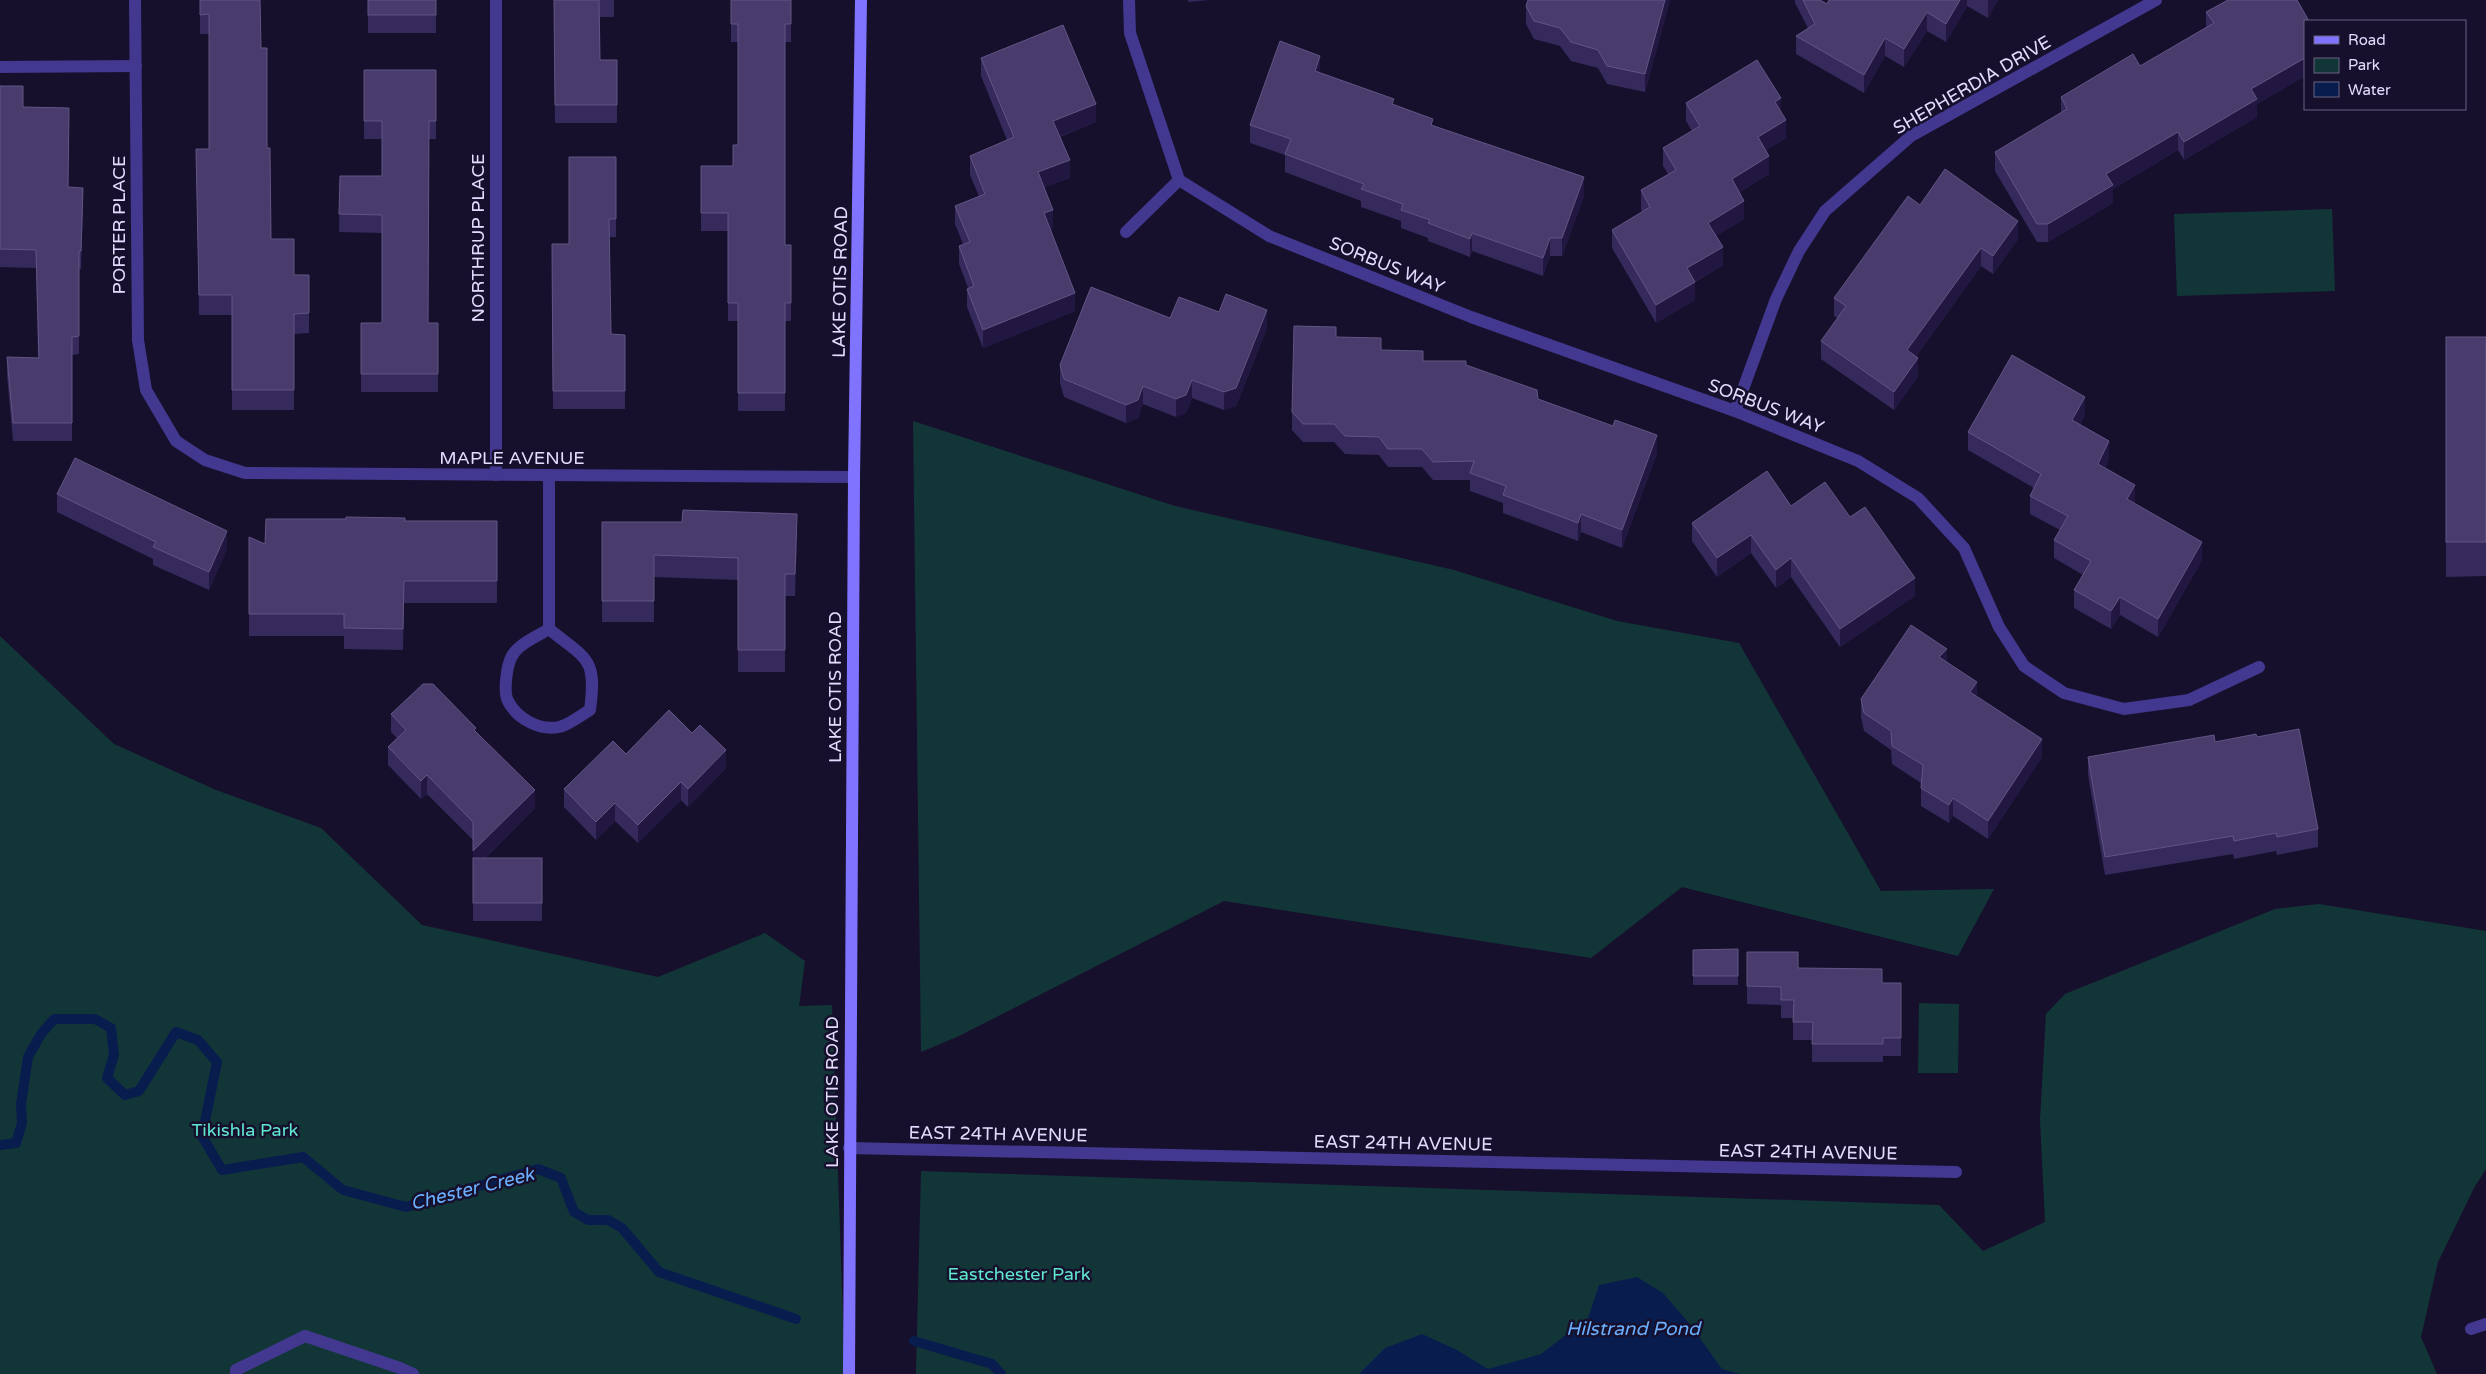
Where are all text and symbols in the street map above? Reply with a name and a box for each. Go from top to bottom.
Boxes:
legend [2304,20,2466,110]
street label: SHEPHERDIA DRIVE [1889,31,2055,139]
text: Road [2348,31,2386,49]
text: Park [2348,56,2380,74]
text: Water [2348,81,2391,99]
street label: NORTHRUP PLACE [467,154,489,322]
street label: PORTER PLACE [108,156,130,294]
street label: LAKE OTIS ROAD [828,206,852,358]
street label: SORBUS WAY [1326,232,1448,298]
street label: SORBUS WAY [1705,374,1828,438]
street label: MAPLE AVENUE [439,447,585,469]
street label: LAKE OTIS ROAD [824,611,846,763]
street label: LAKE OTIS ROAD [821,1016,843,1168]
park label: Tikishla Park [192,1119,299,1141]
street label: EAST 24TH AVENUE [908,1121,1088,1147]
street label: EAST 24TH AVENUE [1313,1130,1493,1156]
street label: EAST 24TH AVENUE [1718,1139,1898,1165]
water label: Chester Creek [408,1163,538,1215]
park label: Eastchester Park [947,1263,1091,1285]
water label: Hilstrand Pond [1566,1318,1702,1340]

